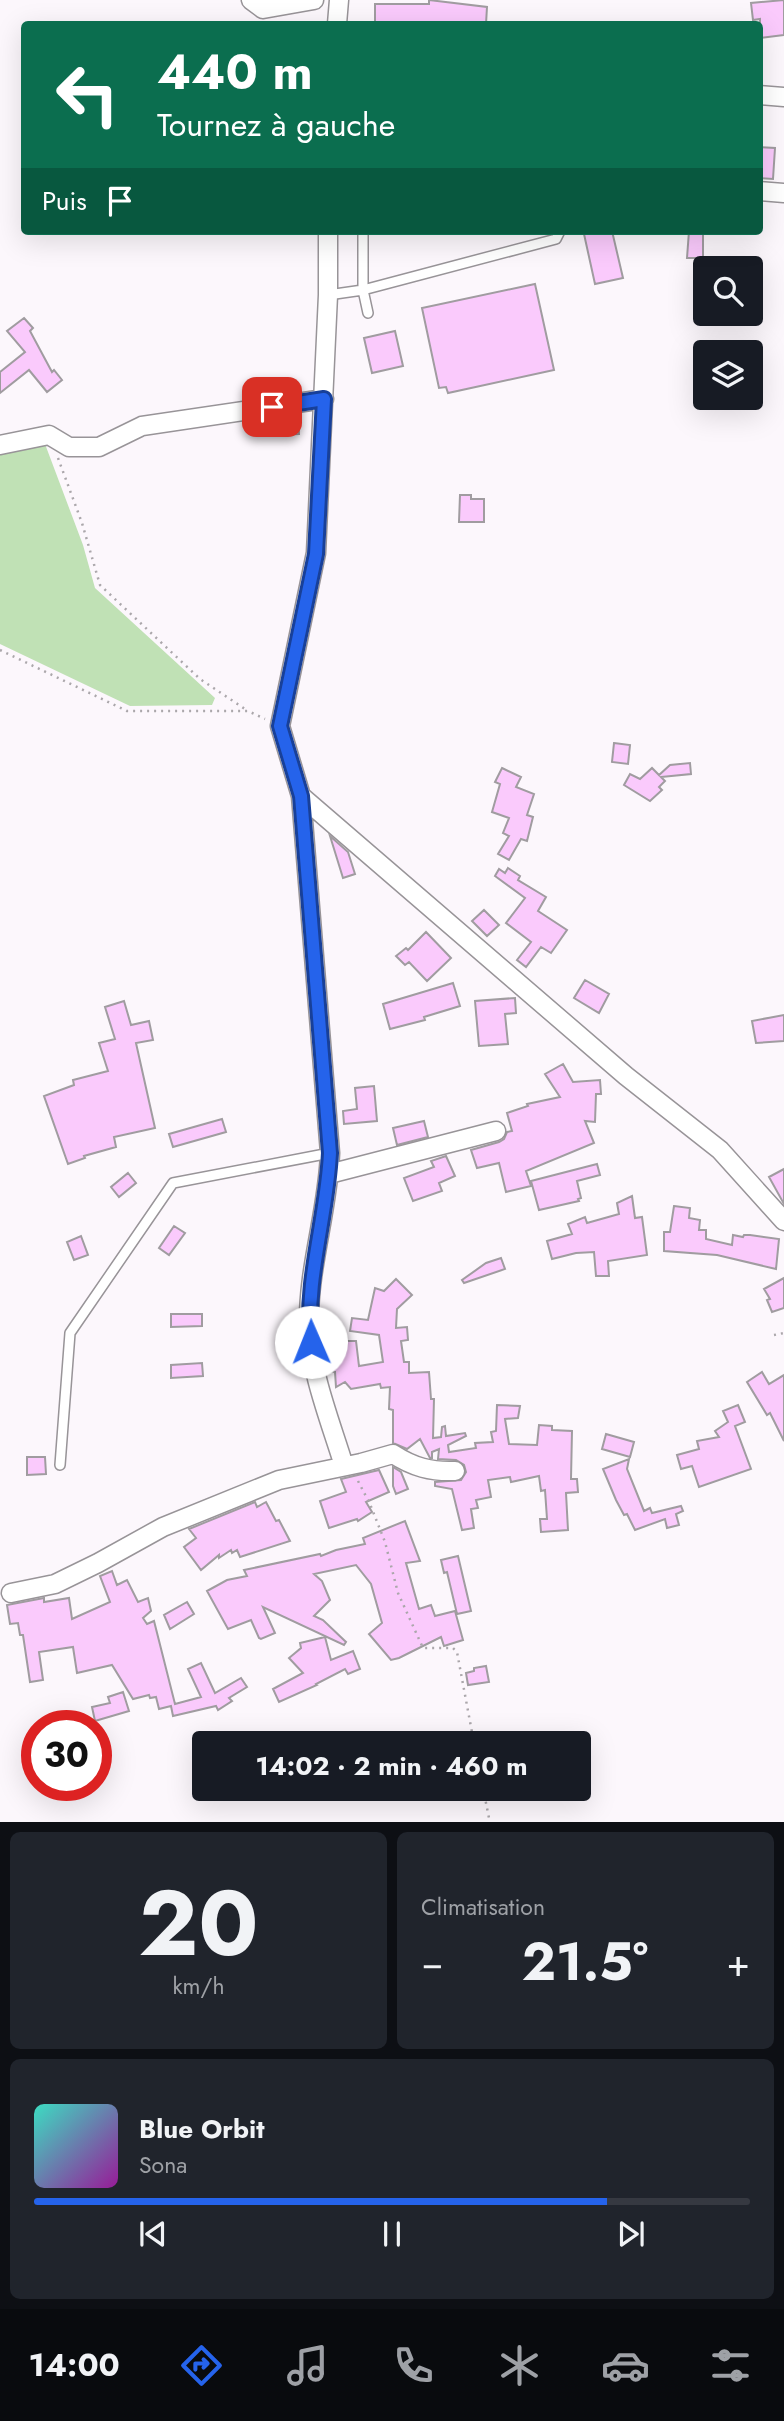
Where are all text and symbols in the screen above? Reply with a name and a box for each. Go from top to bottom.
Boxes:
text: 440 m [157,37,313,107]
icon: left [42,49,133,140]
text: Tournez à gauche [157,102,395,148]
text: Puis [42,182,87,220]
icon: arrive [101,182,139,220]
map controls [693,256,763,410]
button: search [693,256,763,326]
button: layers [693,340,763,410]
pin [242,377,302,437]
icon: arrive [253,388,291,426]
position arrow [274,1305,348,1379]
speed limit sign: 30 [21,1710,112,1801]
text: 14:02 · 2 min · 460 m [255,1747,528,1785]
text: 20 [139,1858,258,1989]
text: Climatisation [421,1890,545,1924]
text: 21.5° [522,1924,648,2000]
text: − [421,1935,443,1990]
text: + [727,1935,750,1990]
text: km/h [173,1969,224,2003]
text: Blue Orbit [139,2110,264,2148]
text: Sona [139,2148,187,2182]
icon: previous [134,2215,172,2253]
icon: pause [373,2215,411,2253]
icon: next [612,2215,650,2253]
icon: directions [177,2341,226,2390]
icon: music [283,2341,332,2390]
icon: phone [389,2341,438,2390]
icon: climate [495,2341,544,2390]
icon: car [601,2341,650,2390]
icon: filters [706,2341,755,2390]
text: 14:00 [28,2342,120,2388]

